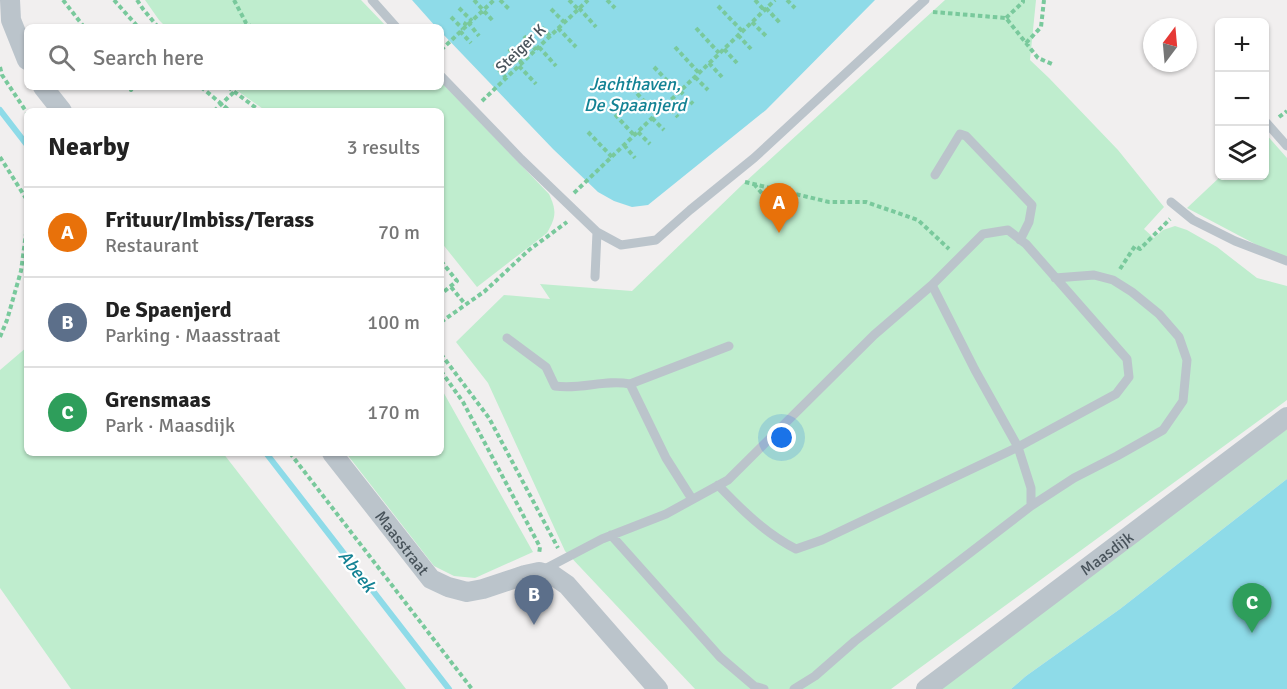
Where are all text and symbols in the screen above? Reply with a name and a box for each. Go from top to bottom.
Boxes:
north arrow [1143,18,1197,72]
map controls [1215,18,1269,180]
button: + [1215,18,1269,72]
street label: Steiger K [491,20,550,77]
search box [24,24,444,90]
icon: search [45,41,78,74]
text: Search here [93,44,204,71]
button: − [1215,72,1269,126]
water label: Jachthaven, De Spaanjerd [584,73,689,116]
button: layers [1215,126,1269,180]
text: Nearby [48,131,129,163]
text: 3 results [347,135,420,160]
pin: A [760,184,798,233]
text: Frituur/Imbiss/Terass [105,206,314,233]
text: A [61,220,74,245]
text: 70 m [378,220,420,245]
text: Restaurant [105,233,199,258]
text: De Spaenjerd [105,296,232,323]
text: B [61,310,74,335]
text: 100 m [367,310,420,335]
text: Parking · Maasstraat [105,323,280,348]
text: Grensmaas [105,386,211,413]
text: C [61,400,74,425]
text: 170 m [367,400,420,425]
text: Park · Maasdijk [105,413,235,438]
your location [767,423,796,452]
street label: Maasstraat [370,507,433,580]
street label: Maasdijk [1077,527,1138,580]
water label: Abeek [334,545,382,598]
pin: B [514,576,554,625]
pin: C [1232,584,1272,633]

